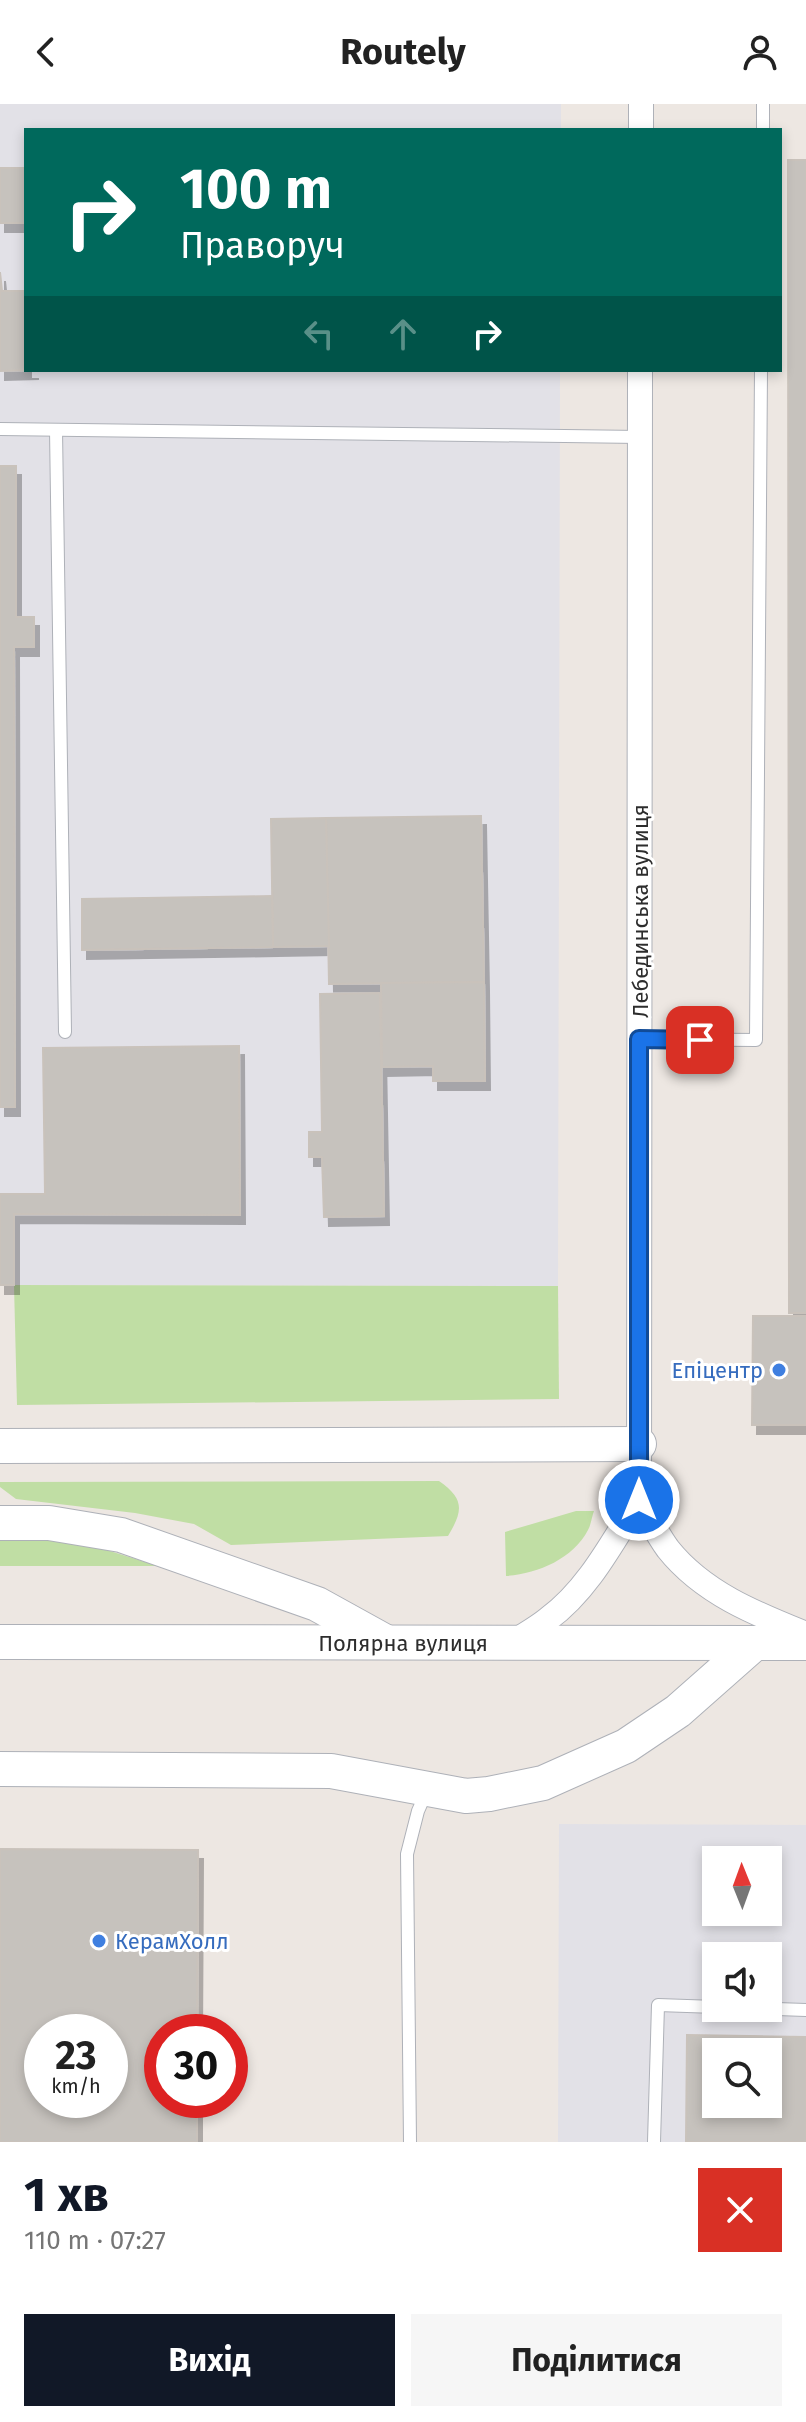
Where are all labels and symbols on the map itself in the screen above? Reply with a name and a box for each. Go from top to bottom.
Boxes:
street label: Лебединська вулиця [627,804,654,1018]
pin [666,1006,734,1074]
place label: Епіцентр [672,1357,763,1384]
marker: Епіцентр [770,1361,788,1379]
position arrow [597,1458,681,1542]
street label: Полярна вулиця [318,1630,488,1657]
north arrow [702,1846,782,1926]
place label: КерамХолл [115,1928,229,1955]
marker: КерамХолл [90,1932,108,1950]
speed limit sign: 30 [144,2014,248,2118]

